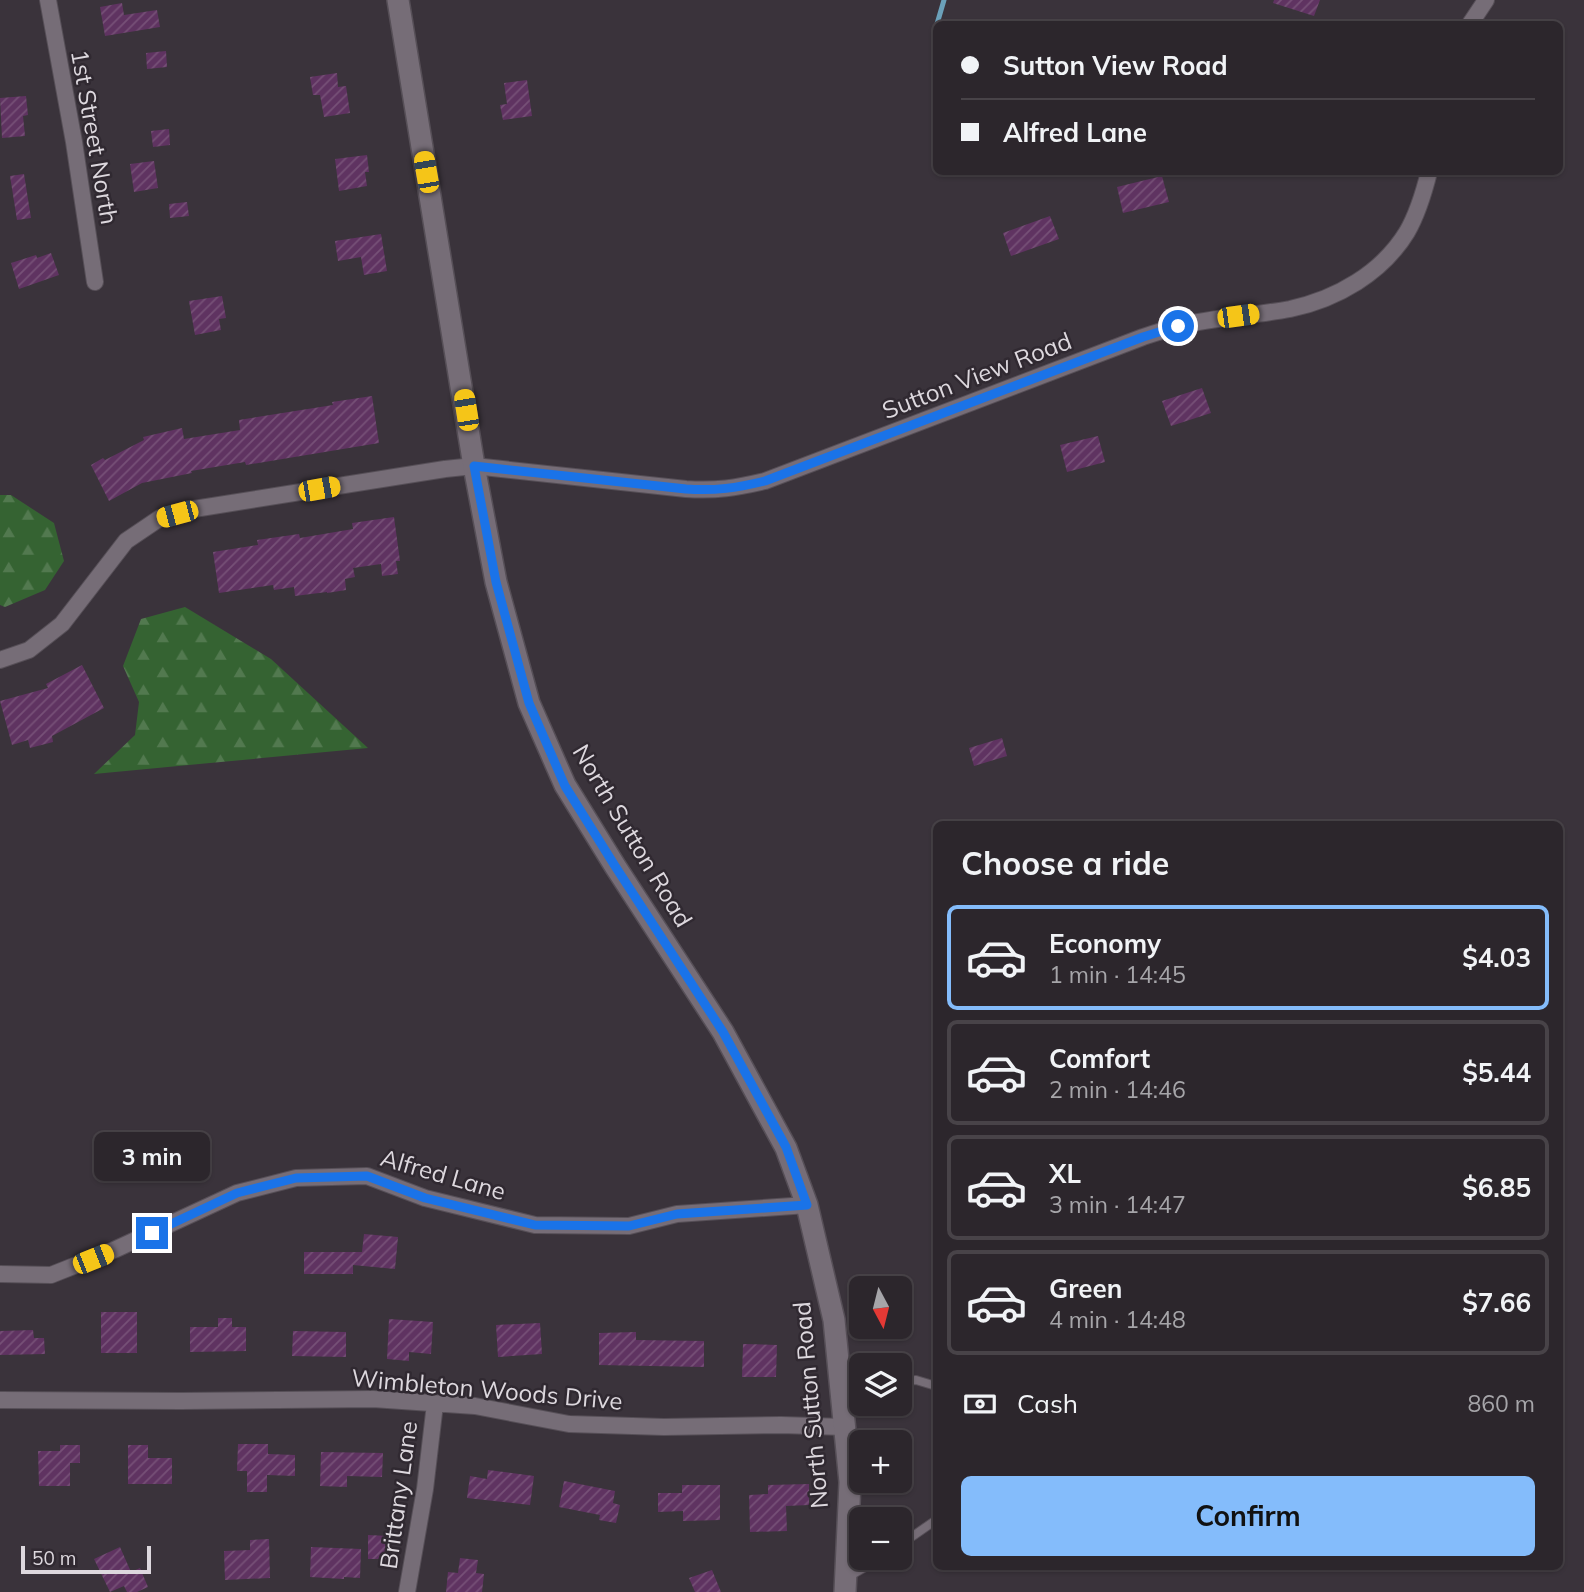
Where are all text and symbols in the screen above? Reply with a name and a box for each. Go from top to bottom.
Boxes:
street label: 1st Street North [65,47,125,227]
text: Sutton View Road [1003,49,1228,82]
text: Alfred Lane [1003,116,1147,149]
car [413,149,440,195]
car [1216,303,1261,329]
route start [1162,310,1194,342]
street label: Sutton View Road [878,325,1076,425]
car [453,388,480,432]
car [297,475,342,503]
car [154,498,201,530]
street label: North Sutton Road [567,739,699,932]
text: Choose a ride [961,843,1169,883]
icon: car [965,926,1028,989]
text: Economy [1049,927,1161,960]
text: $4.03 [1462,941,1531,974]
text: 1 min · 14:45 [1049,960,1186,989]
icon: car [965,1041,1028,1104]
text: Comfort [1049,1042,1150,1075]
text: $5.44 [1462,1056,1531,1089]
text: 2 min · 14:46 [1049,1075,1186,1104]
callout: 3 min [94,1132,210,1180]
text: 3 min [122,1142,182,1171]
street label: Alfred Lane [377,1142,509,1206]
icon: car [965,1156,1028,1219]
text: XL [1049,1157,1081,1190]
text: $6.85 [1462,1171,1531,1204]
text: 3 min · 14:47 [1049,1190,1186,1219]
route end [136,1217,168,1249]
car [70,1241,117,1277]
icon: car [965,1271,1028,1334]
text: Green [1049,1272,1122,1305]
north arrow [849,1276,912,1339]
map controls [849,1276,912,1570]
text: $7.66 [1462,1286,1531,1319]
street label: North Sutton Road [786,1300,834,1510]
text: 4 min · 14:48 [1049,1305,1186,1334]
button: layers [849,1353,912,1416]
street label: Wimbleton Woods Drive [350,1362,624,1416]
icon: cash [961,1385,999,1423]
text: Cash [1017,1387,1078,1420]
text: 860 m [1467,1389,1535,1418]
street label: Brittany Lane [373,1419,423,1571]
button: + [849,1430,912,1493]
button: Confirm [961,1476,1535,1556]
button: − [849,1507,912,1570]
scale bar [21,1543,150,1575]
text: 50 m [32,1546,76,1570]

